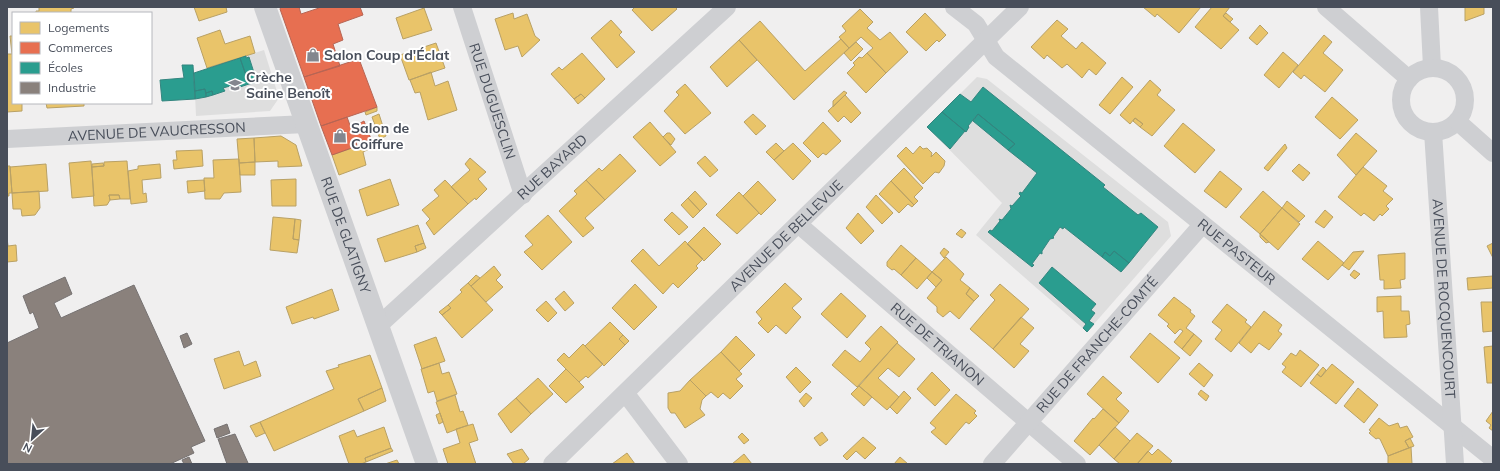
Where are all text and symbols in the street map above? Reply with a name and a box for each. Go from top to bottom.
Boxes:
legend [12,12,152,104]
text: Logements [48,20,109,35]
text: Commerces [48,40,113,55]
street label: RUE DUGUESCLIN [465,41,520,162]
place label: Salon Coup d'Éclat [324,46,450,64]
shop icon: Salon Coup d'Éclat [305,47,321,63]
text: Écoles [48,60,83,75]
place label: Crèche Saine Benoît [246,68,331,102]
school or university icon: Crèche Saine Benoît [227,77,243,93]
text: Industrie [48,80,96,95]
street label: AVENUE DE VAUCRESSON [67,118,246,145]
place label: Salon de Coiffure [351,119,410,153]
shop icon: Salon de Coiffure [332,128,348,144]
street label: RUE BAYARD [513,130,591,203]
street label: RUE DE GLATIGNY [317,174,375,296]
street label: AVENUE DE BELLEVUE [725,176,847,295]
street label: AVENUE DE ROCQUENCOURT [1428,198,1460,400]
street label: RUE PASTEUR [1194,215,1280,289]
street label: RUE DE FRANCHE-COMTÉ [1032,273,1162,416]
street label: RUE DE TRIANON [887,299,988,389]
north arrow [12,419,52,459]
text: N [21,440,34,456]

